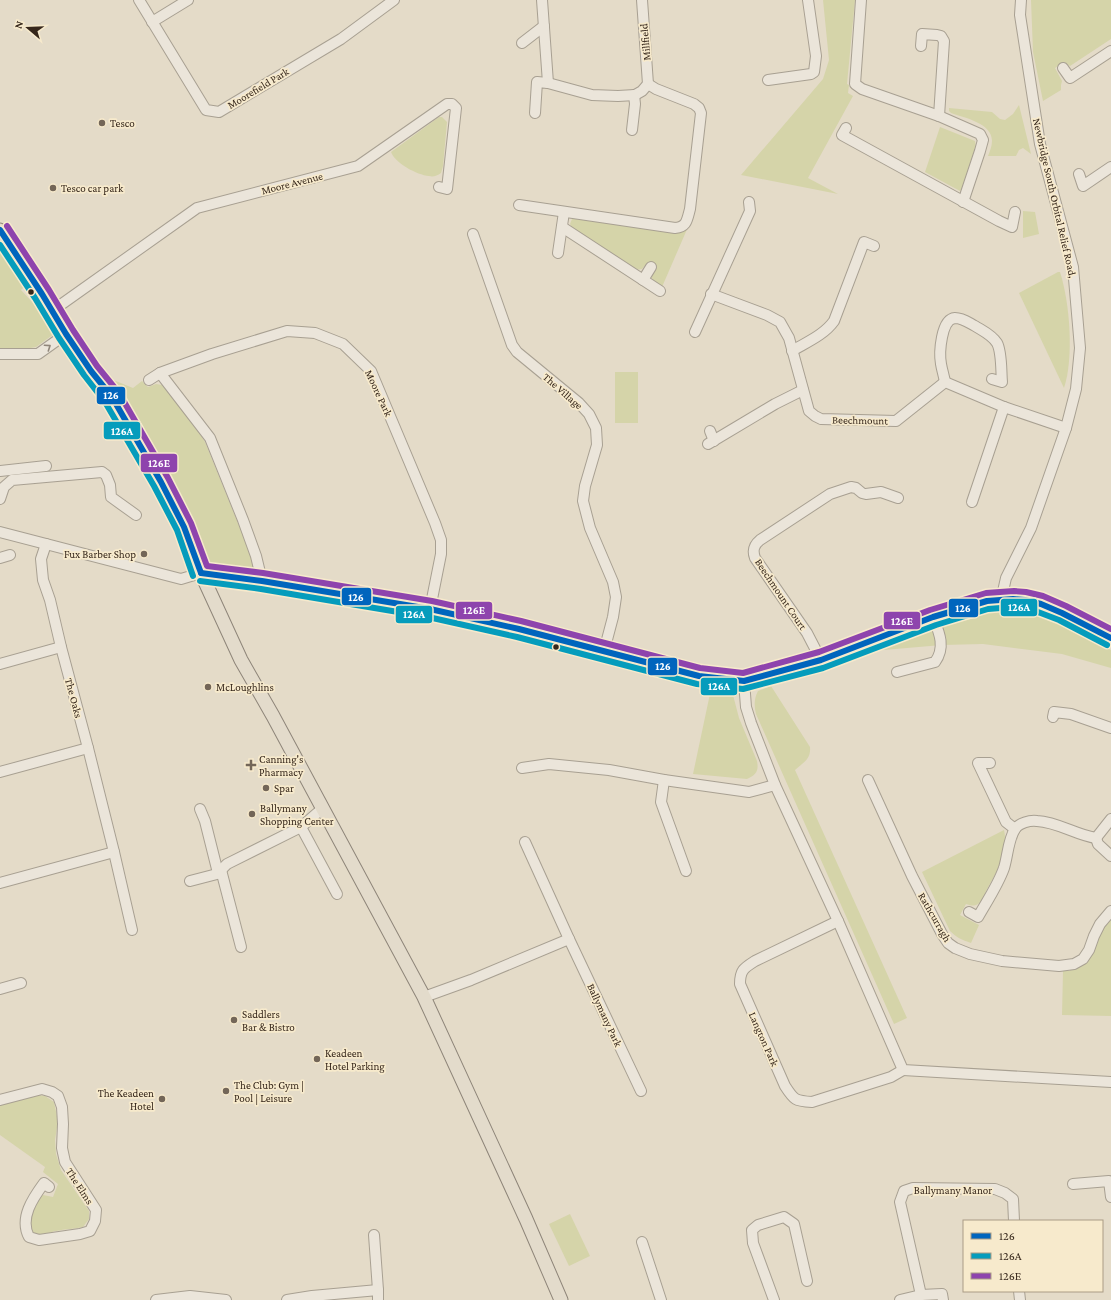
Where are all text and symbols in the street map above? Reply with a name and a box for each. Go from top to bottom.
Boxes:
north arrow [8,8,48,48]
text: N [12,19,26,30]
street label: Millfield [637,23,653,61]
street label: Moorefield Park [225,65,292,111]
place label: Tesco [110,117,135,129]
street label: Newbridge South Orbital Relief Road, [1030,117,1079,279]
marker: Tesco [97,118,107,128]
street label: Moore Avenue [260,170,324,196]
place label: Tesco car park [61,182,124,195]
marker: Tesco car park [48,183,58,193]
unlabelled marker [26,287,36,297]
one-way arrow [44,344,51,352]
street label: Moore Park [363,368,395,419]
street label: The Village [540,370,585,412]
line badge: 126 [96,386,126,405]
text: 126 [103,389,119,401]
street label: Beechmount [832,414,888,426]
line badge: 126A [103,421,141,440]
text: 126A [111,425,133,437]
line badge: 126E [140,453,178,473]
text: 126E [148,457,171,469]
place label: Fux Barber Shop [64,548,136,561]
marker: Fux Barber Shop [139,549,149,559]
street label: Beechmount Court [753,556,809,632]
line badge: 126 [341,587,372,606]
text: 126 [348,591,364,603]
line badge: 126 [948,598,979,618]
line badge: 126A [1000,598,1038,617]
line badge: 126E [455,601,493,620]
text: 126A [1008,601,1030,613]
text: 126 [955,602,971,614]
text: 126E [463,604,486,616]
line badge: 126A [395,605,433,624]
text: 126A [403,608,425,620]
line badge: 126E [883,611,921,630]
text: 126E [891,615,914,627]
unlabelled marker [551,642,561,652]
line badge: 126 [647,657,678,676]
text: 126 [655,660,671,672]
street label: The Oaks [63,677,85,719]
line badge: 126A [700,677,738,696]
text: 126A [708,680,730,692]
place label: McLoughlins [216,681,274,694]
marker: McLoughlins [203,682,213,692]
place label: Canning's Pharmacy [259,753,304,779]
marker: Canning's Pharmacy [246,760,256,770]
place label: Spar [274,782,294,795]
marker: Spar [261,783,271,793]
place label: Ballymany Shopping Center [260,802,334,828]
marker: Ballymany Shopping Center [247,809,257,819]
street label: Rathcurragh [915,890,954,944]
street label: Ballymany Park [584,981,625,1050]
place label: Saddlers Bar & Bistro [242,1008,295,1033]
street label: Langton Park [746,1010,782,1069]
marker: Saddlers Bar & Bistro [229,1015,239,1025]
place label: Keadeen Hotel Parking [325,1047,385,1073]
marker: Keadeen Hotel Parking [312,1054,322,1064]
place label: The Club: Gym | Pool | Leisure [234,1079,304,1105]
marker: The Club: Gym | Pool | Leisure [221,1086,231,1096]
place label: The Keadeen Hotel [98,1087,154,1112]
marker: The Keadeen Hotel [157,1094,167,1104]
street label: The Elms [64,1166,96,1206]
street label: Ballymany Manor [914,1184,992,1197]
legend [963,1220,1103,1292]
text: 126 [999,1229,1015,1243]
text: 126A [999,1249,1022,1263]
text: 126E [999,1269,1022,1283]

